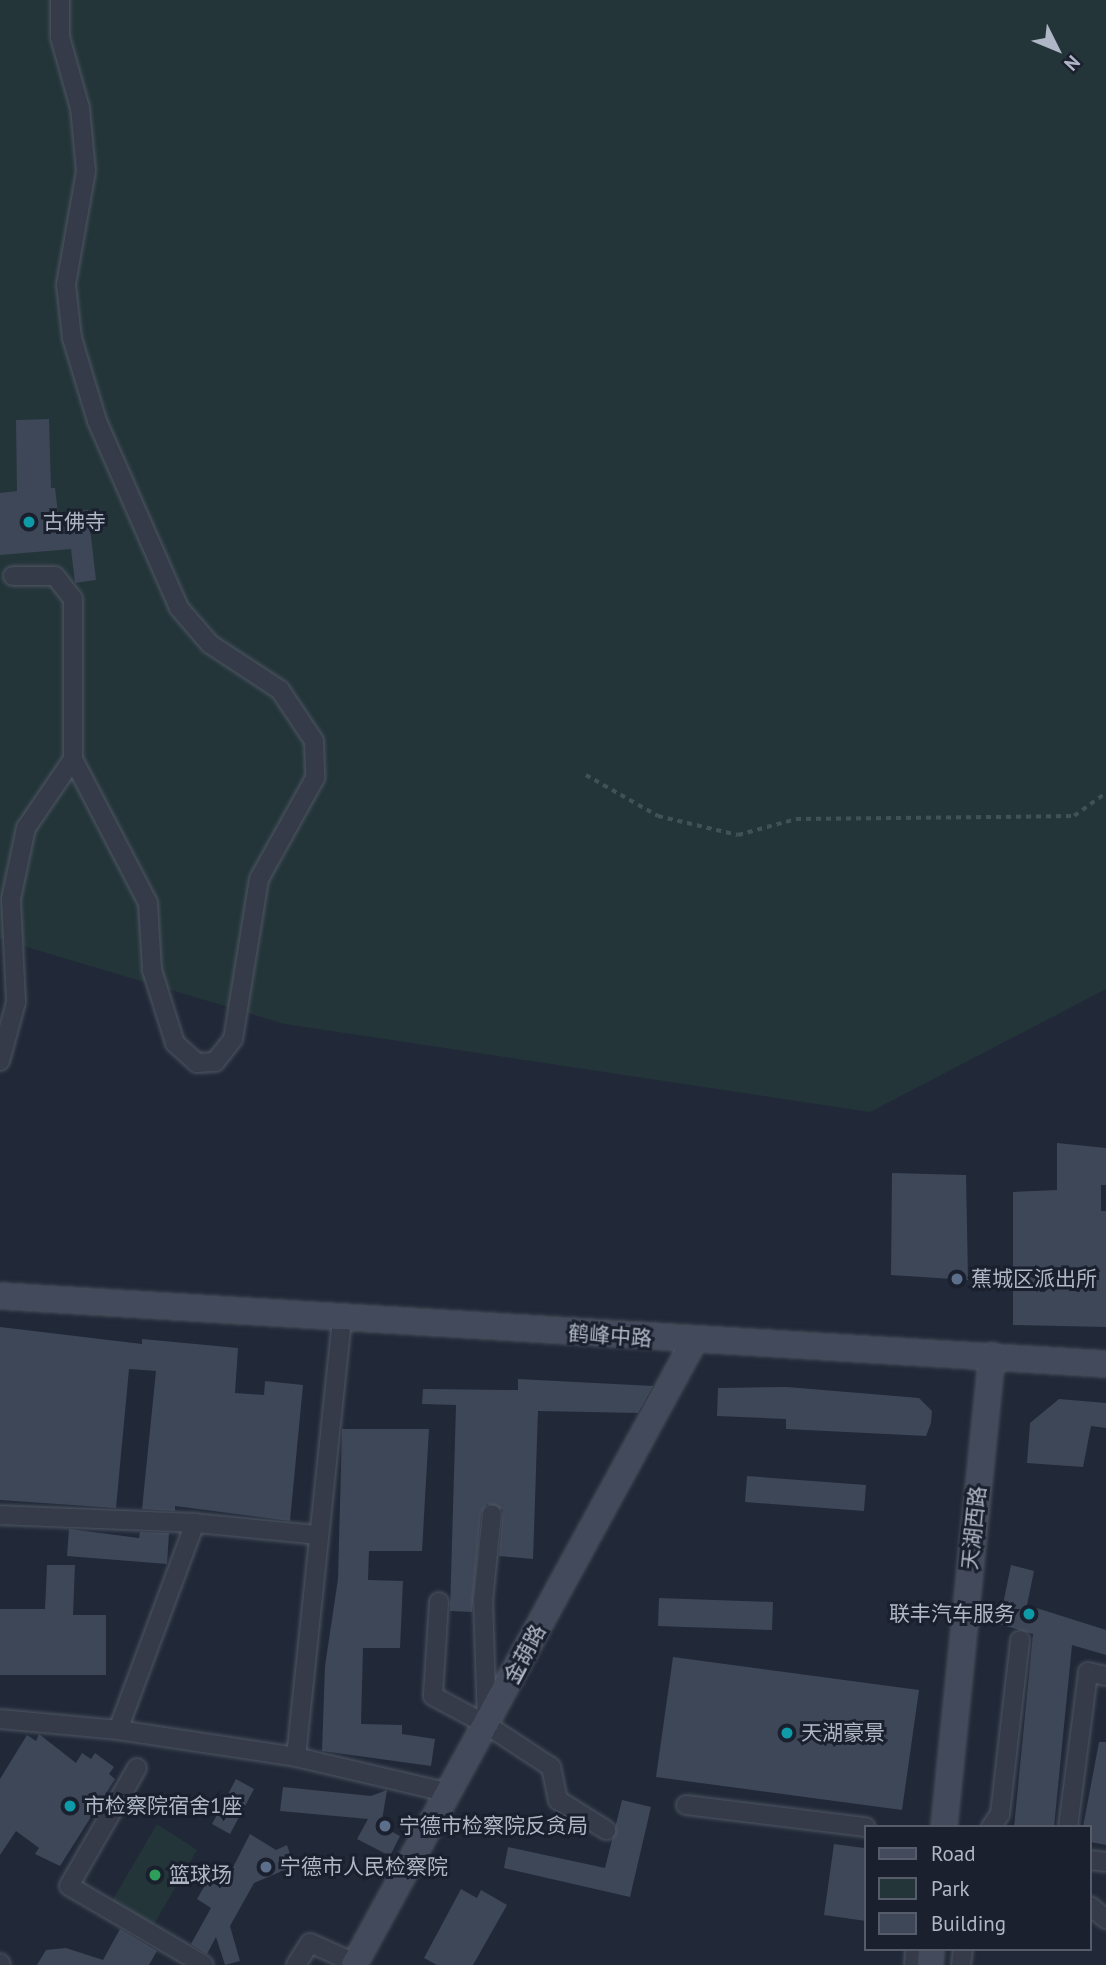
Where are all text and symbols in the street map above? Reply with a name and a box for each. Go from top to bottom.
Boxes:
north arrow [1022,14,1092,84]
text: N [1059,51,1085,76]
place label: 古佛寺 [43,509,106,535]
marker: 古佛寺 [21,514,37,530]
place label: 蕉城区派出所 [971,1266,1097,1292]
marker: 蕉城区派出所 [949,1271,965,1287]
street label: 鹤峰中路 [567,1321,653,1351]
street label: 天湖西路 [957,1485,991,1571]
place label: 联丰汽车服务 [889,1601,1015,1627]
marker: 联丰汽车服务 [1021,1606,1037,1622]
street label: 金葫路 [499,1620,551,1688]
place label: 天湖豪景 [801,1720,885,1746]
marker: 天湖豪景 [779,1725,795,1741]
place label: 市检察院宿舍1座 [84,1793,242,1819]
marker: 市检察院宿舍1座 [62,1798,78,1814]
place label: 宁德市检察院反贪局 [399,1813,588,1839]
marker: 宁德市检察院反贪局 [377,1818,393,1834]
legend [864,1825,1092,1951]
text: Road [931,1840,975,1867]
place label: 宁德市人民检察院 [280,1854,448,1880]
marker: 宁德市人民检察院 [258,1859,274,1875]
place label: 篮球场 [169,1862,232,1888]
marker: 篮球场 [147,1867,163,1883]
text: Park [931,1875,970,1902]
text: Building [931,1910,1006,1937]

